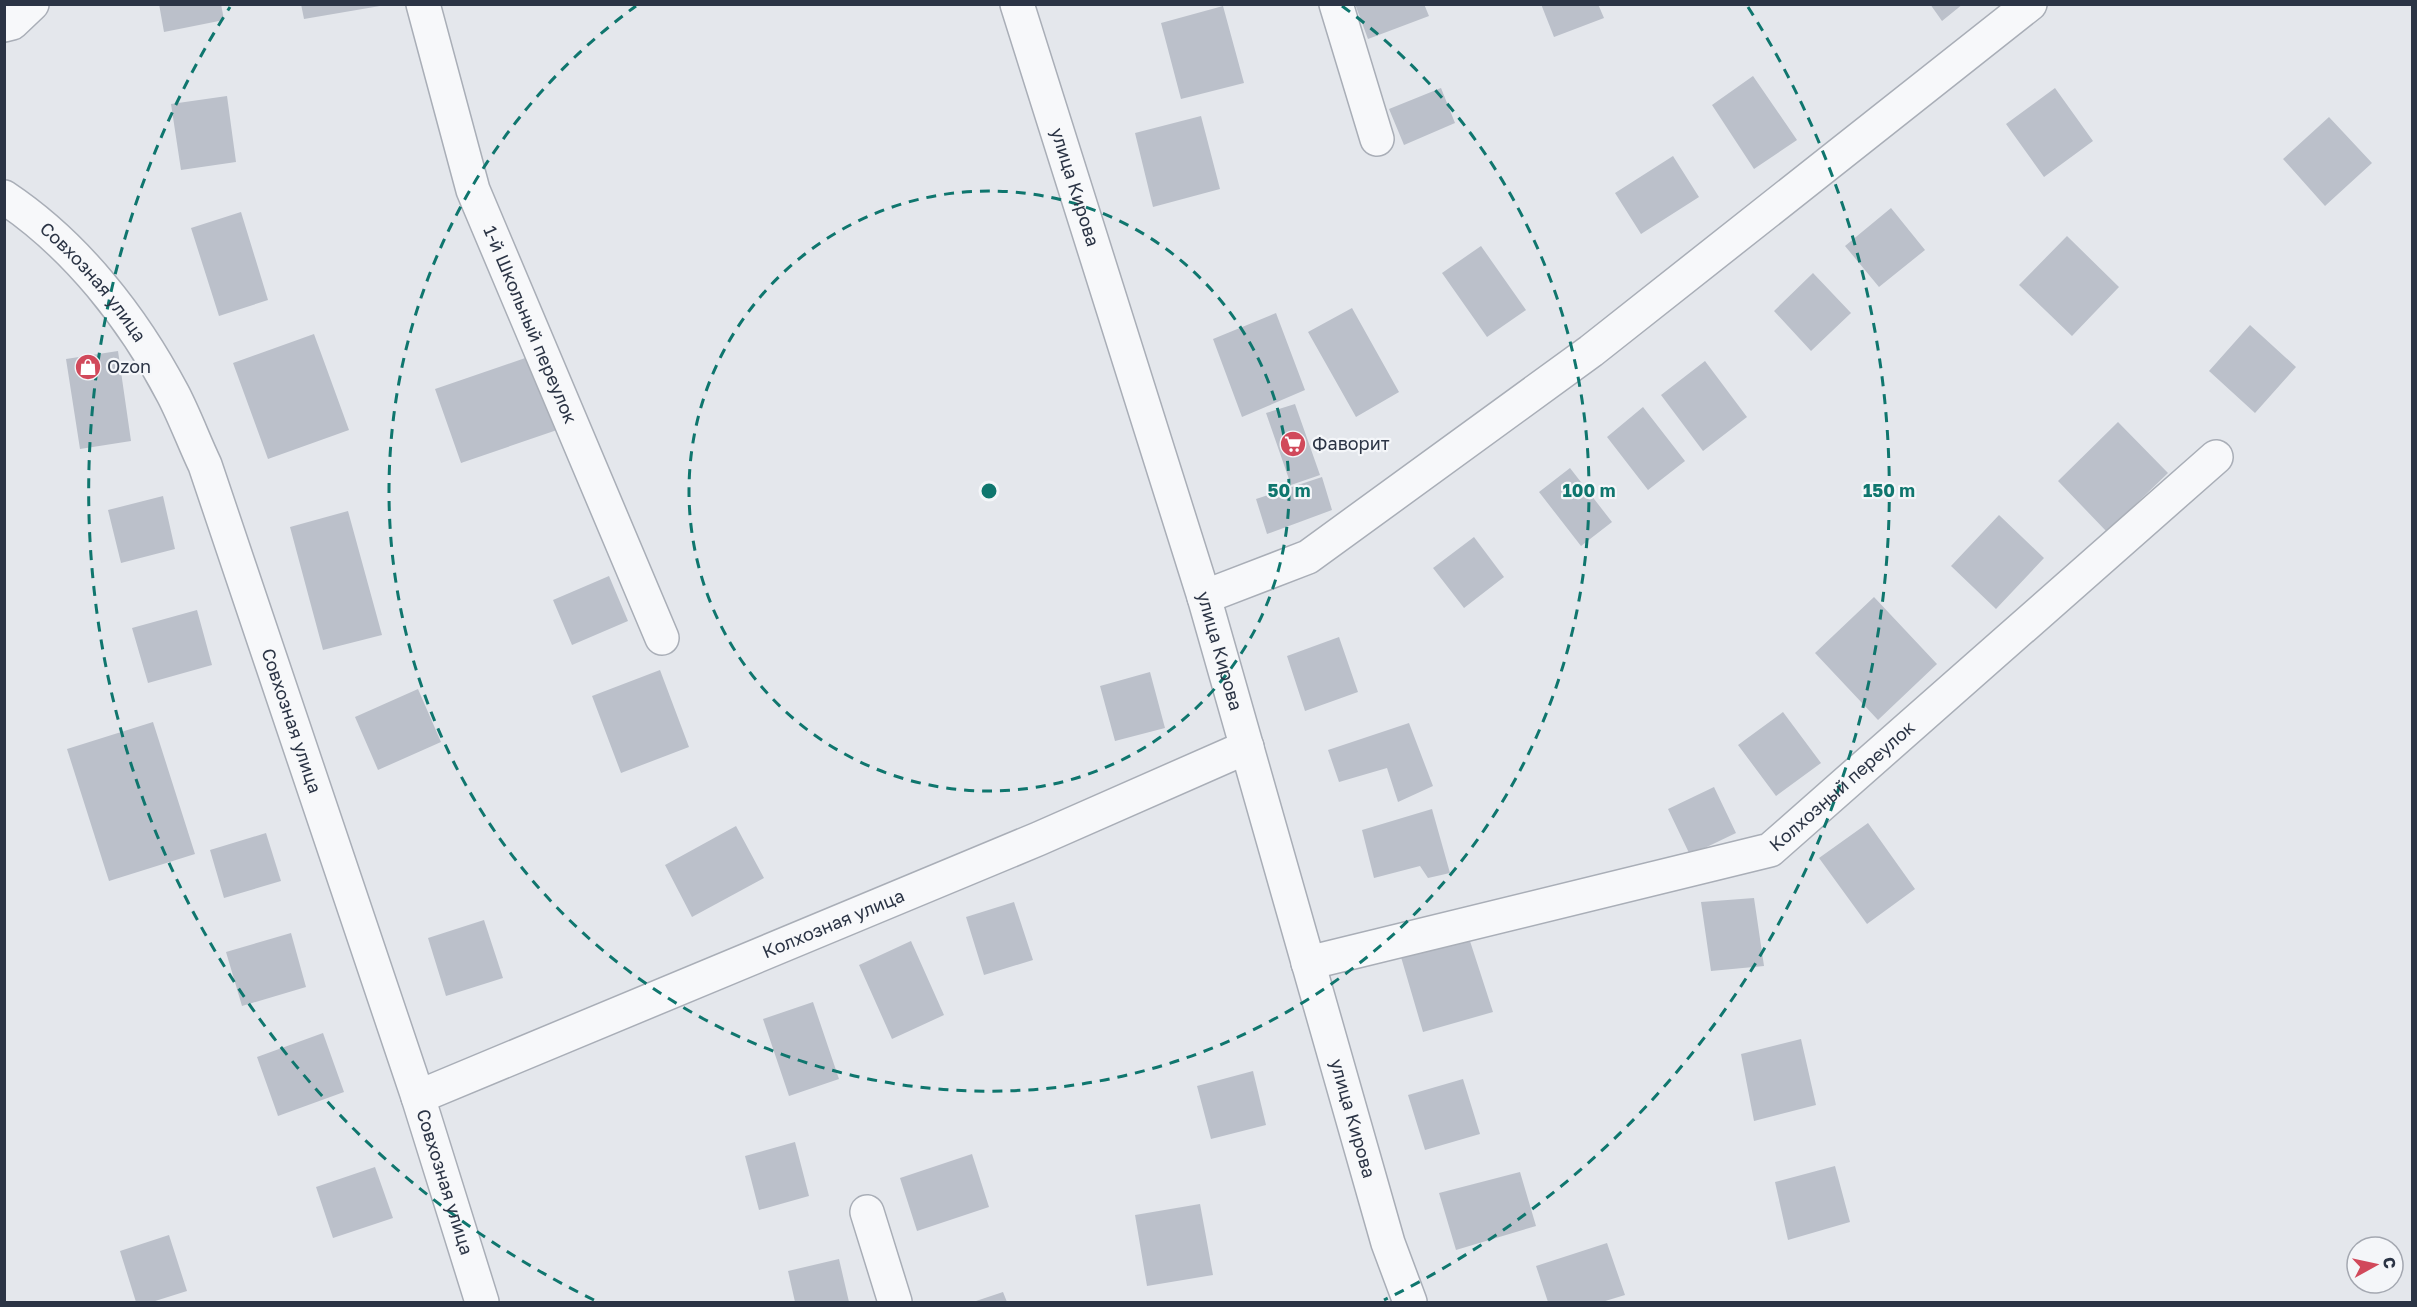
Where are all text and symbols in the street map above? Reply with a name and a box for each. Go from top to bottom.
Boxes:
street label: улица Кирова [1047,125,1105,249]
street label: Совхозная улица [36,217,151,346]
street label: 1-й Школьный переулок [479,222,582,427]
shop icon: Ozon [73,352,103,382]
place label: Ozon [107,355,151,377]
supermarket icon: Фаворит [1278,429,1308,459]
place label: Фаворит [1312,432,1390,454]
text: 50 m [1268,479,1310,501]
text: 100 m [1563,479,1615,501]
text: 150 m [1863,479,1915,501]
centre of rings [979,481,999,501]
street label: улица Кирова [1193,588,1248,713]
street label: Совхозная улица [258,645,327,796]
street label: Колхозный переулок [1764,716,1919,855]
street label: Колхозная улица [759,884,907,963]
street label: улица Кирова [1326,1056,1381,1180]
street label: Совхозная улица [412,1106,479,1257]
north arrow [2345,1235,2405,1295]
text: С [2379,1256,2401,1270]

